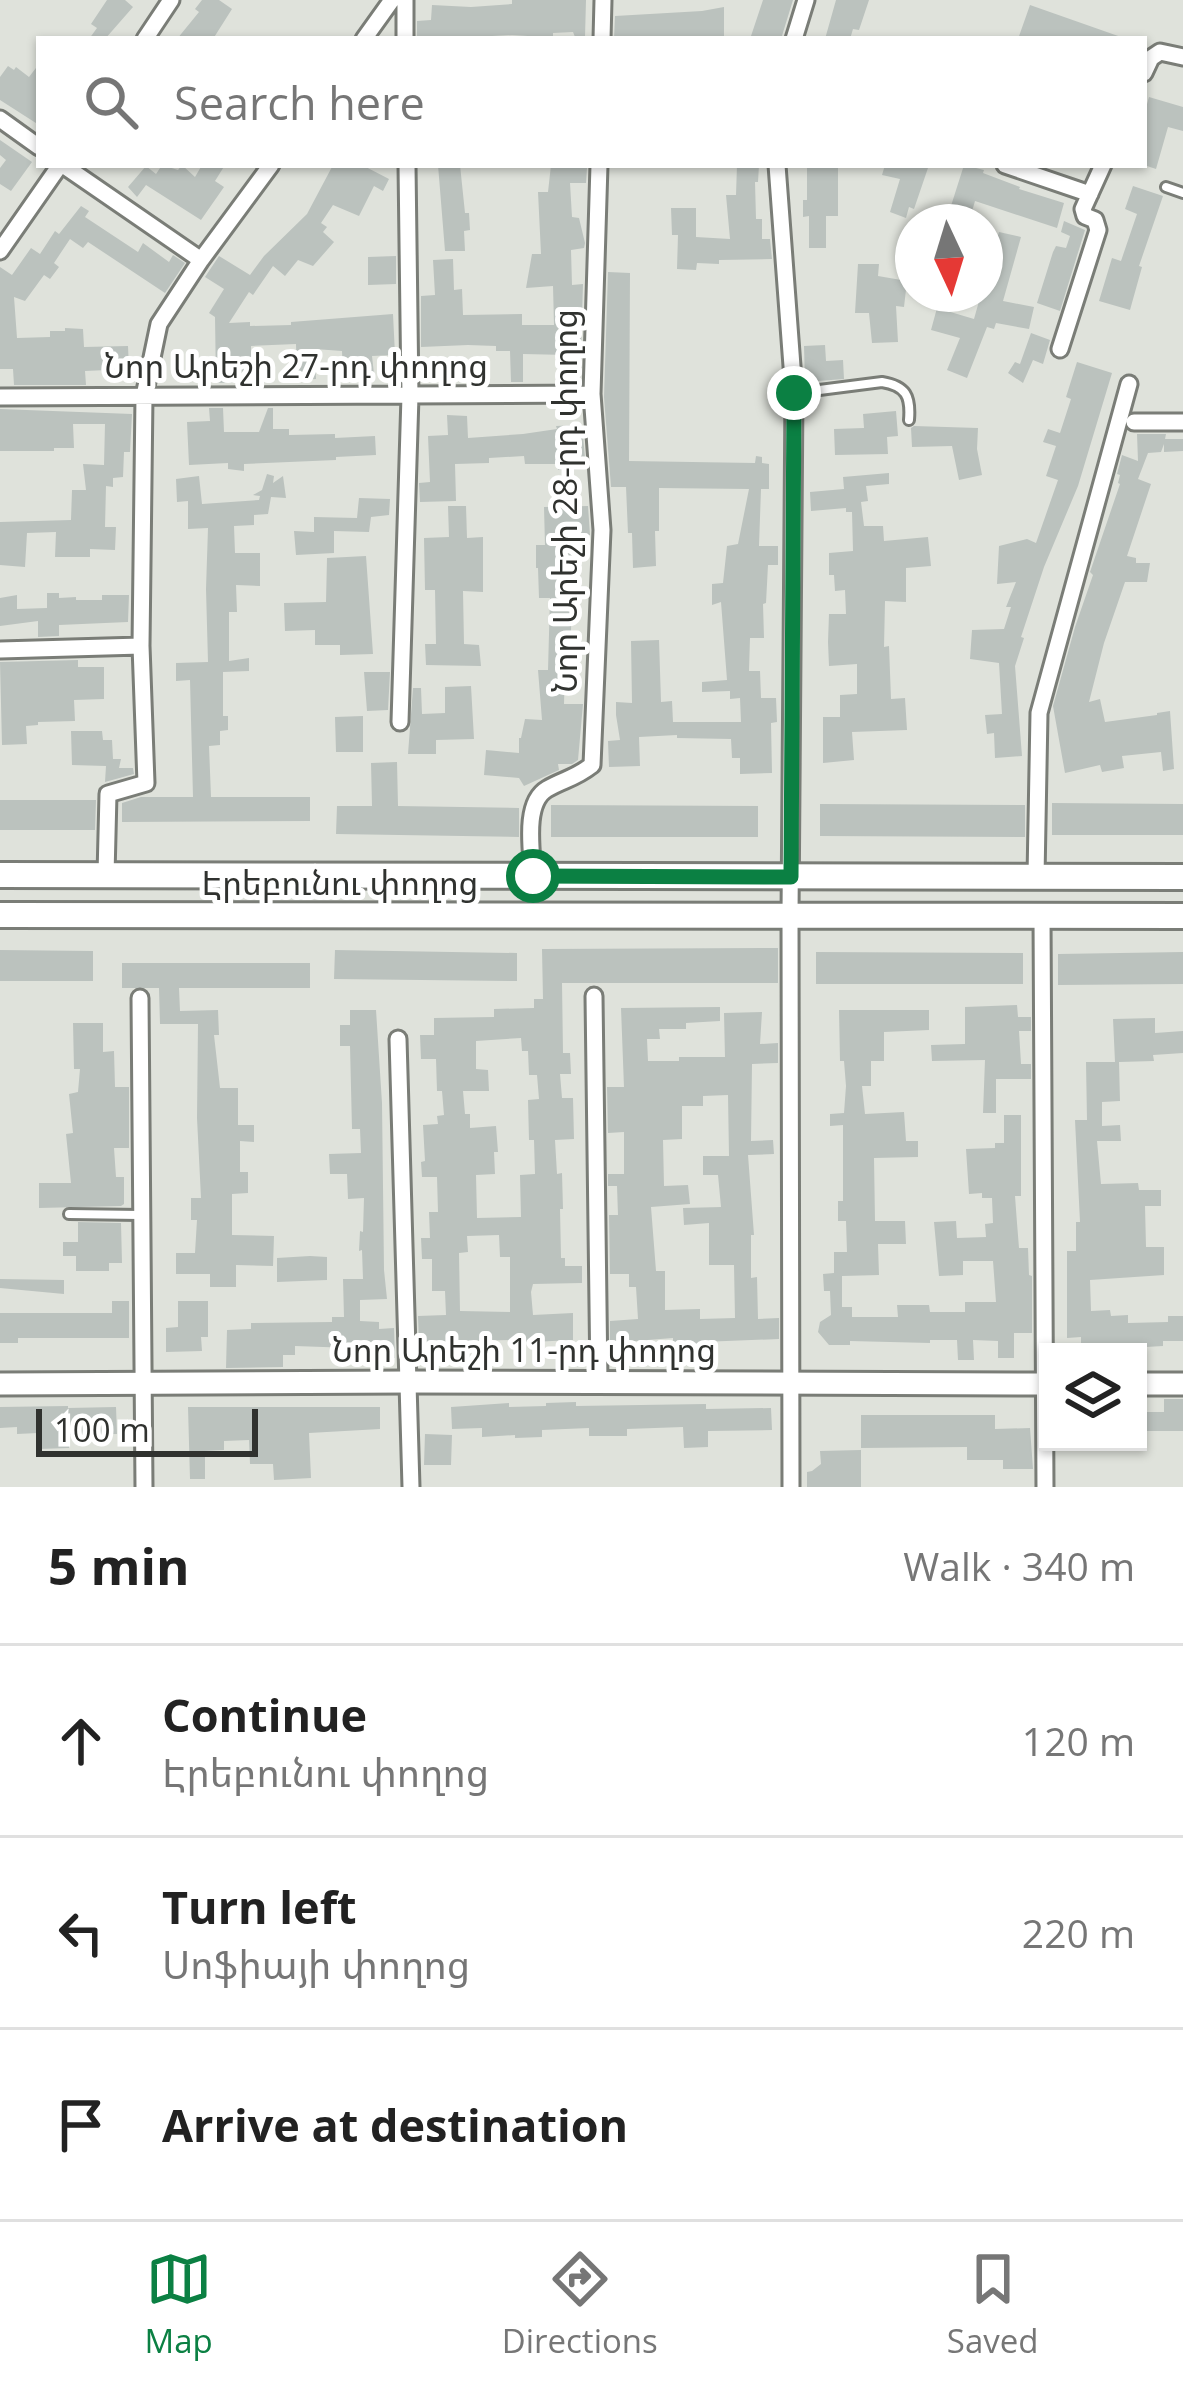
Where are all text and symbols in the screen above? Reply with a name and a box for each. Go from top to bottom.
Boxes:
search box [36,36,1147,168]
icon: search [78,69,144,135]
text: Search here [174,72,425,133]
north arrow [895,204,1003,312]
street label: Նոր Արեշի 28-րդ փողոց [542,309,587,693]
street label: Նոր Արեշի 27-րդ փողոց [104,343,488,388]
route end [767,366,821,420]
route start [506,849,560,903]
street label: Էրեբունու փողոց [202,860,478,905]
street label: Նոր Արեշի 11-րդ փողոց [332,1327,716,1372]
map controls [1039,1343,1147,1451]
button: layers [1039,1343,1147,1451]
scale bar [36,1403,258,1456]
text: 100 m [54,1407,150,1452]
text: 5 min [48,1530,190,1600]
text: Walk · 340 m [903,1539,1135,1592]
text: Continue [162,1684,367,1745]
icon: ahead [48,1708,114,1774]
text: 120 m [1022,1714,1135,1767]
text: Էրեբունու փողոց [162,1745,489,1798]
text: Turn left [162,1876,357,1937]
icon: left [48,1900,114,1966]
text: 220 m [1022,1906,1135,1959]
text: Սոֆիայի փողոց [162,1937,470,1990]
icon: arrive [48,2092,114,2158]
text: Arrive at destination [162,2094,628,2155]
tab: Map [145,2246,213,2363]
tab: Directions [502,2246,658,2363]
tab: Saved [947,2246,1038,2363]

